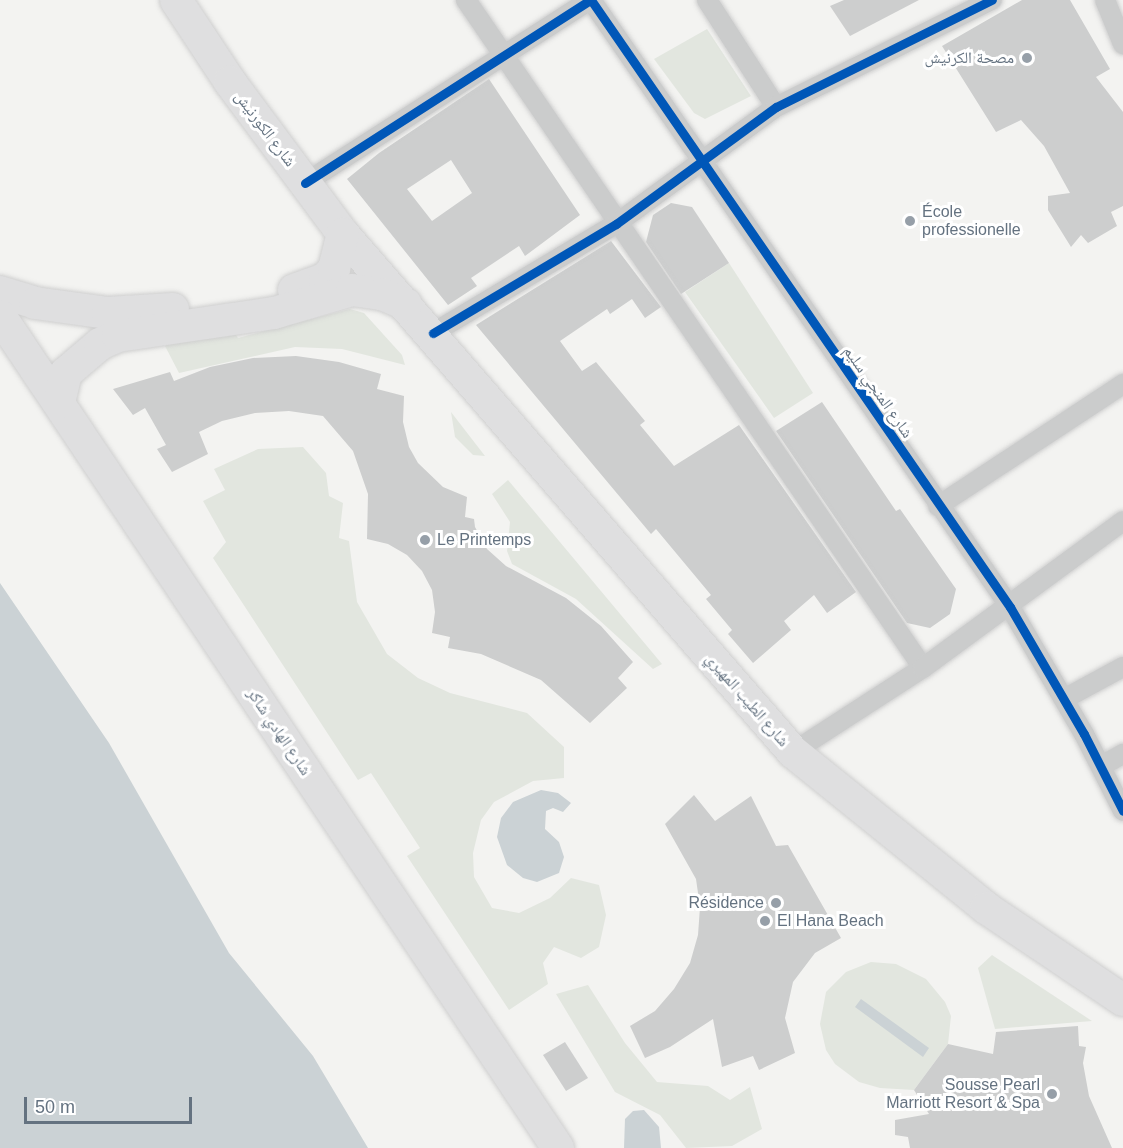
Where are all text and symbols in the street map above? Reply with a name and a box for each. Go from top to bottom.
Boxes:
place label: مصحة الكرنيش [924,48,1014,68]
marker: مصحة الكرنيش [1018,49,1036,67]
street label: شارع الكورنيش [230,87,300,171]
place label: École professionelle [922,202,1021,240]
marker: École professionelle [903,214,917,228]
street label: شارع المنجي سليم [839,342,917,442]
place label: Le Printemps [437,530,531,550]
marker: Le Printemps [418,533,432,547]
street label: شارع الطيب المهيري [701,649,793,751]
street label: شارع الهادي شاكر [243,685,315,779]
place label: Résidence [688,893,764,913]
marker: Résidence [769,896,783,910]
place label: El Hana Beach [777,911,884,931]
marker: El Hana Beach [758,914,772,928]
place label: Sousse Pearl Marriott Resort & Spa [886,1075,1040,1113]
scale bar [27,1085,195,1123]
marker: Sousse Pearl Marriott Resort & Spa [1045,1087,1059,1101]
text: 50 m [35,1097,75,1117]

